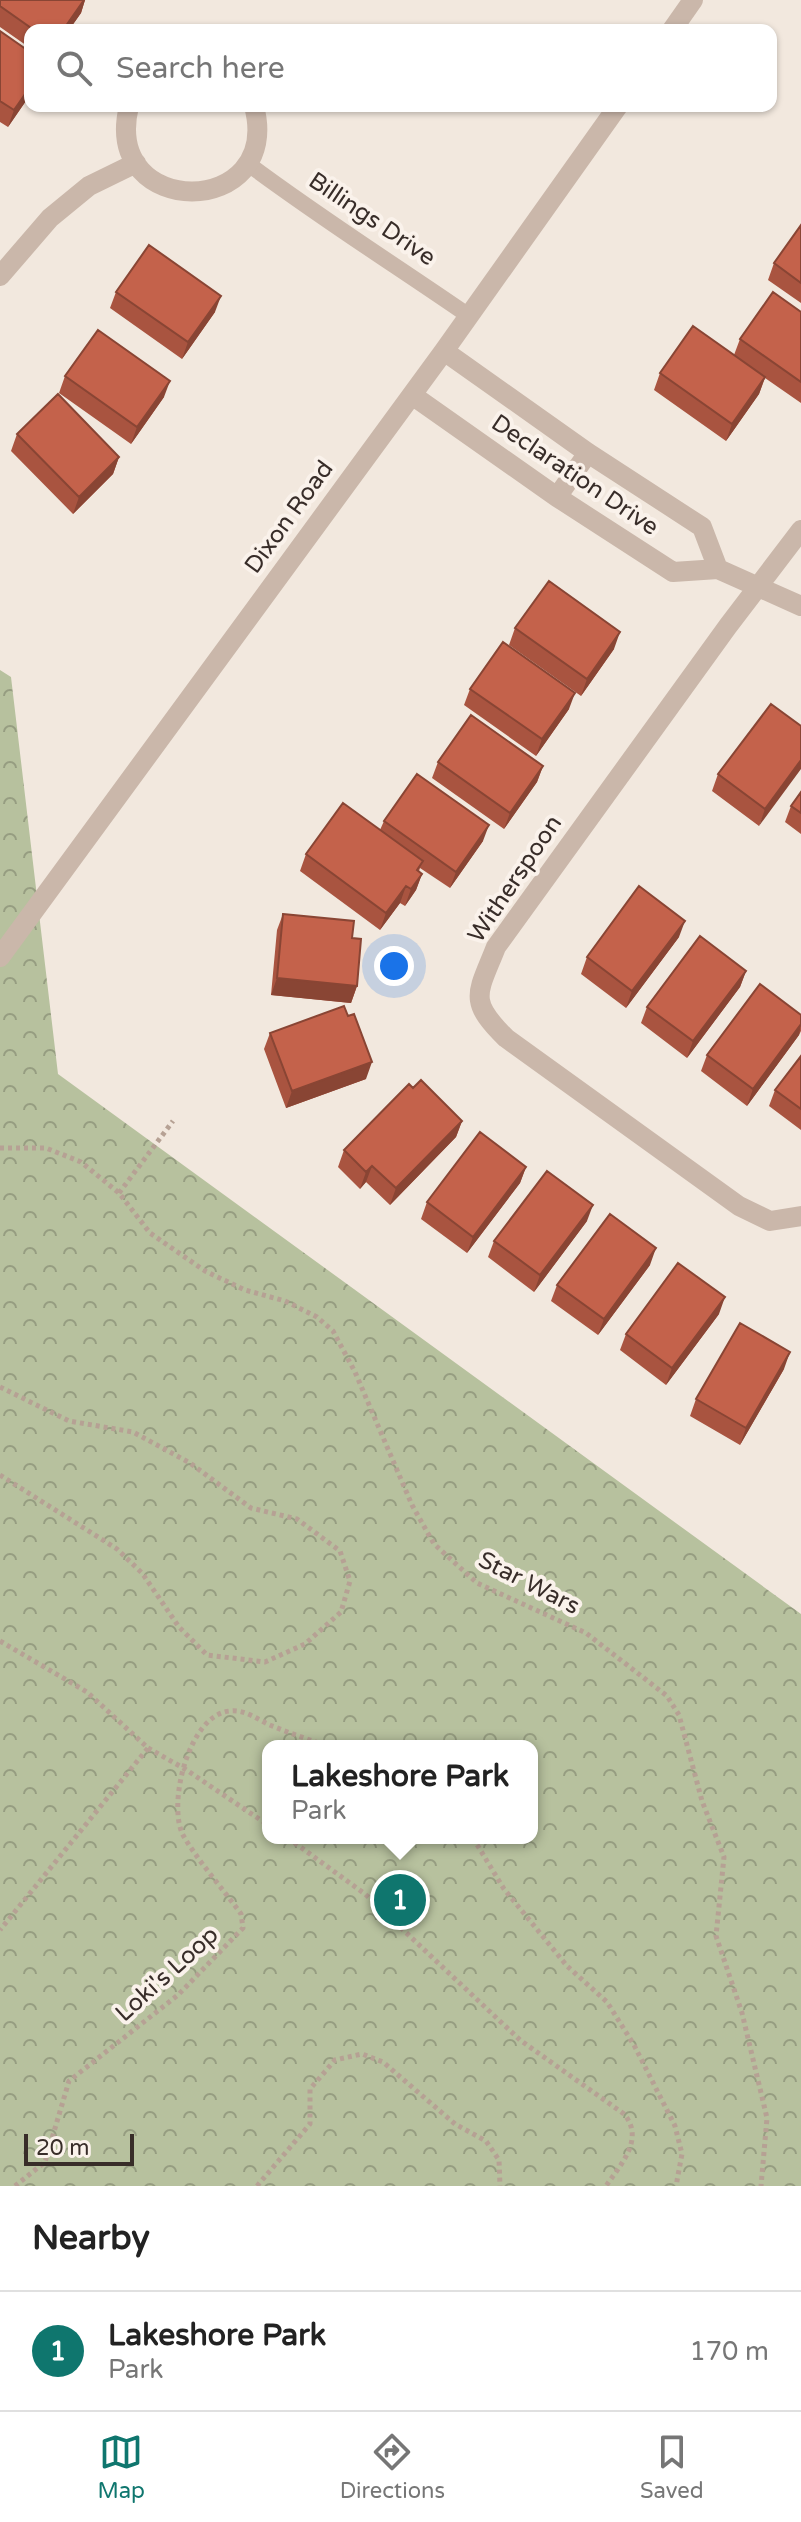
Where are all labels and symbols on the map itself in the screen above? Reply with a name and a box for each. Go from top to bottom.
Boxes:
street label: Billings Drive [303,166,441,272]
street label: Declaration Drive [486,408,664,542]
street label: Dixon Road [238,455,340,579]
street label: Witherspoon [462,810,568,948]
your location [374,946,414,986]
street label: Star Wars [473,1545,585,1621]
pin: 1 [374,1870,426,1930]
street label: Loki's Loop [109,1920,225,2028]
scale bar [24,2130,134,2166]

